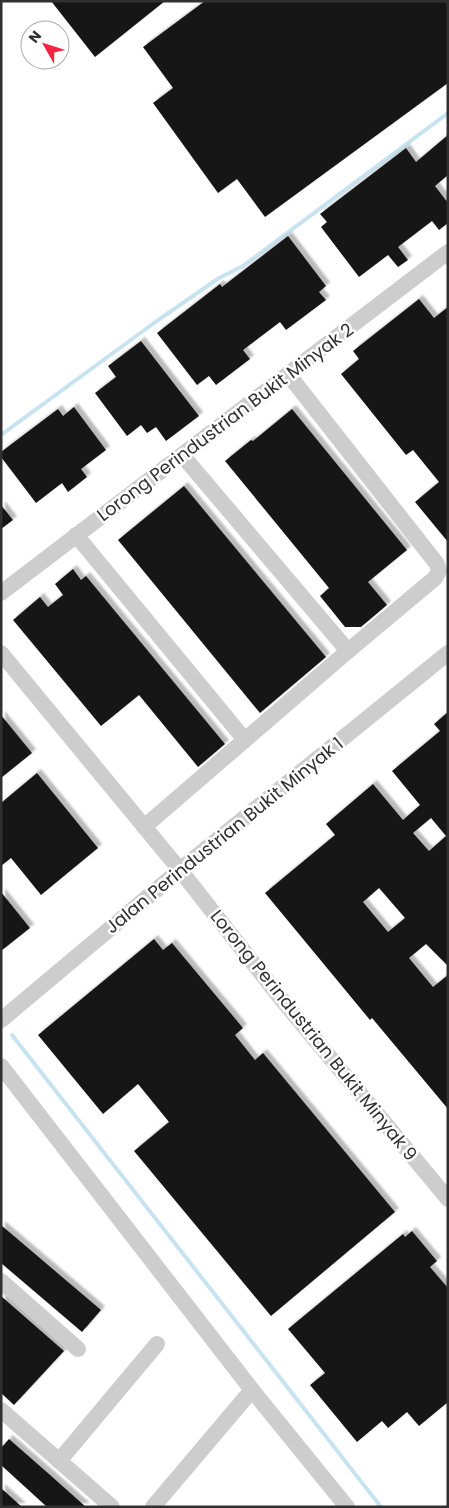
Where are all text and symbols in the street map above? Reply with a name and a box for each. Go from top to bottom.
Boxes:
north arrow [20,20,70,70]
text: N [24,26,46,47]
street label: Lorong Perindustrian Bukit Minyak 2 [92,317,358,527]
street label: Jalan Perindustrian Bukit Minyak 1 [100,731,348,939]
street label: Lorong Perindustrian Bukit Minyak 9 [205,904,423,1166]

